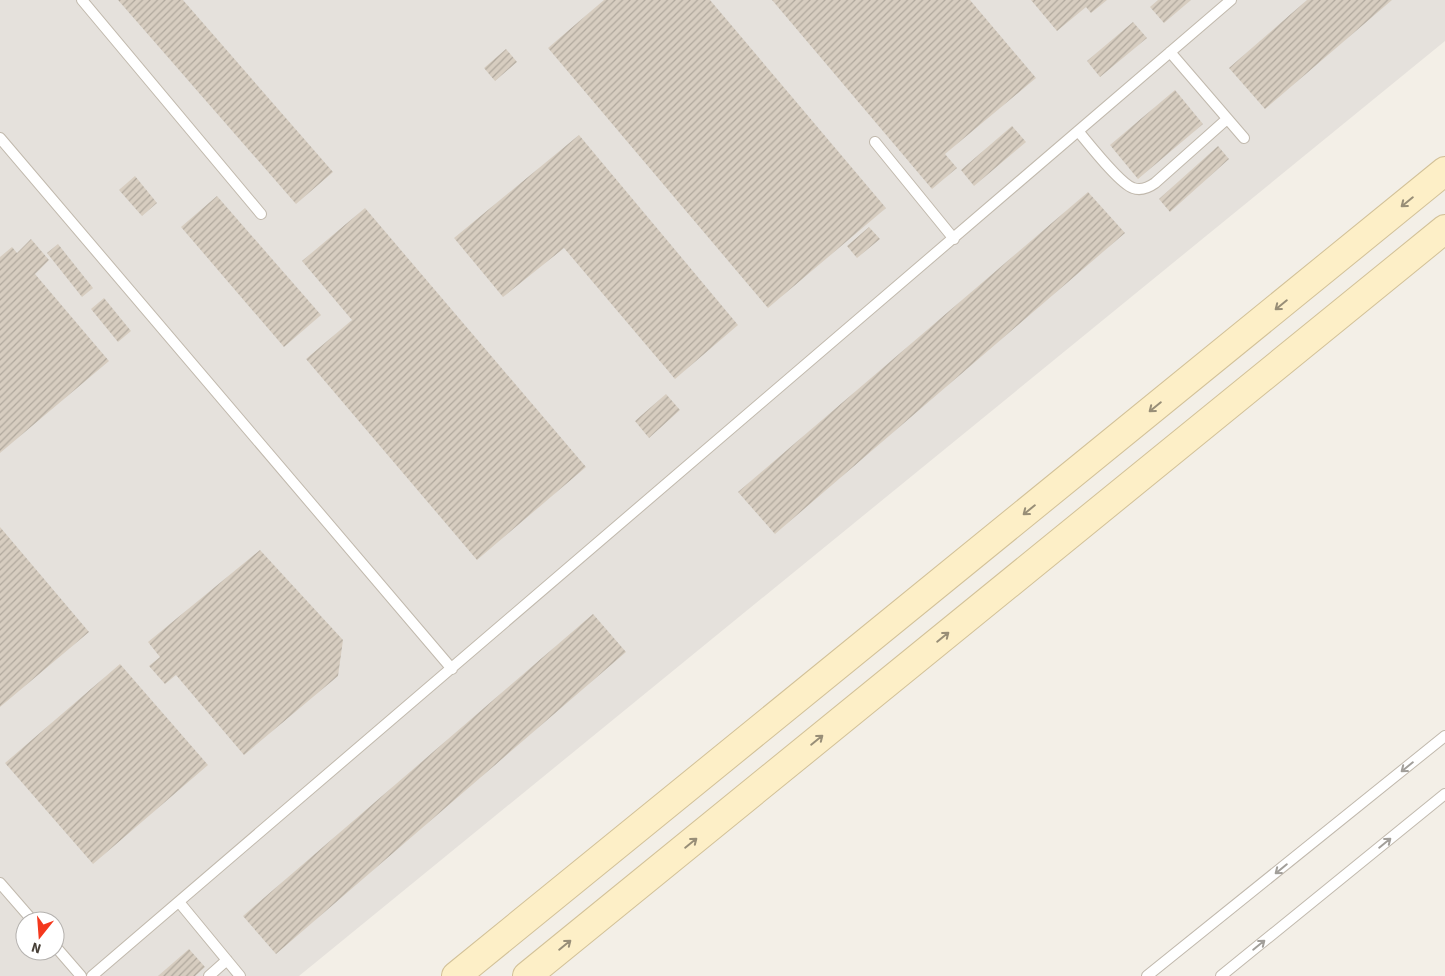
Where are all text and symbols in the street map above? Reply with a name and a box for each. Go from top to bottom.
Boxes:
one-way arrow [1401,196,1414,207]
one-way arrow [1275,299,1288,310]
one-way arrow [1149,402,1162,413]
one-way arrow [1023,504,1036,515]
one-way arrow [937,632,950,643]
one-way arrow [810,735,823,746]
one-way arrow [1401,761,1414,772]
one-way arrow [684,837,697,848]
one-way arrow [1378,837,1391,848]
one-way arrow [1274,863,1287,874]
north arrow [15,911,65,961]
text: N [29,937,44,958]
one-way arrow [558,940,571,951]
one-way arrow [1252,940,1265,951]

